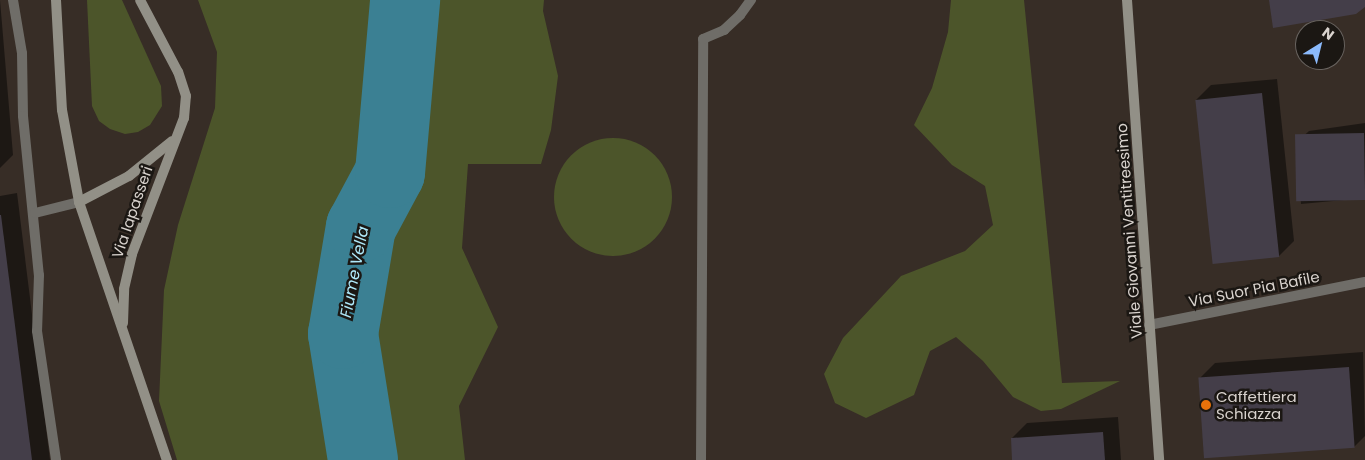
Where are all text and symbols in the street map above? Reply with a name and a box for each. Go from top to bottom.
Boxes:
north arrow [1295,20,1345,70]
text: N [1318,22,1338,45]
street label: Viale Giovanni Ventitreesimo [1112,123,1146,339]
street label: Via Iapasseri [108,164,156,260]
water label: Fiume Vella [337,225,373,319]
street label: Via Suor Pia Bafile [1187,267,1321,311]
place label: Caffettiera Schiazza [1216,387,1297,422]
marker: Caffettiera Schiazza [1200,399,1212,411]

